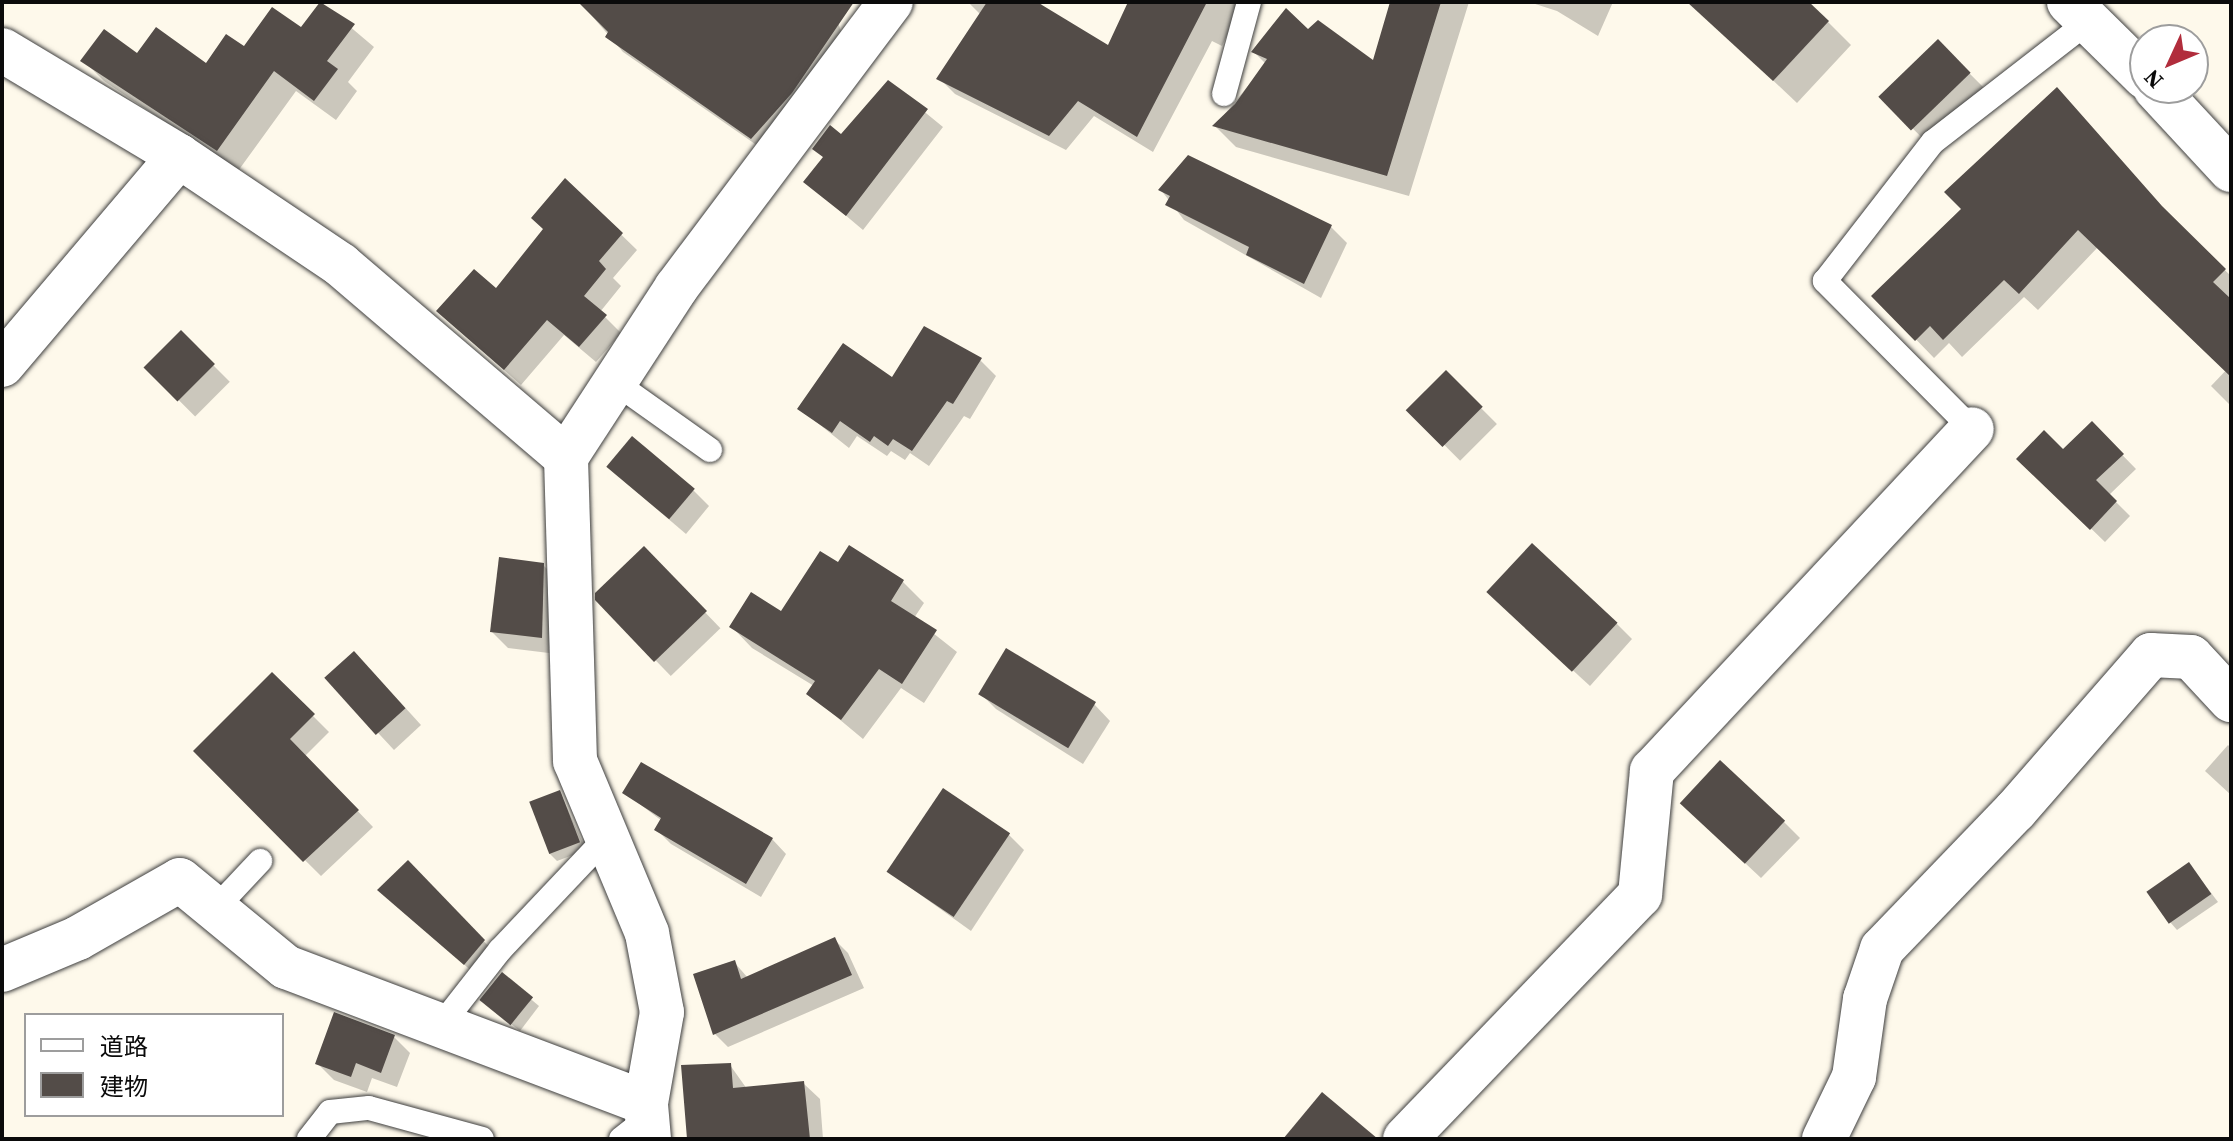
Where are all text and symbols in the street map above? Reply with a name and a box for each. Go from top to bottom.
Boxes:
north arrow [2129,24,2209,104]
text: N [2137,63,2170,95]
legend [24,1013,284,1117]
text: 道路 [100,1030,148,1063]
text: 建物 [100,1070,148,1103]

